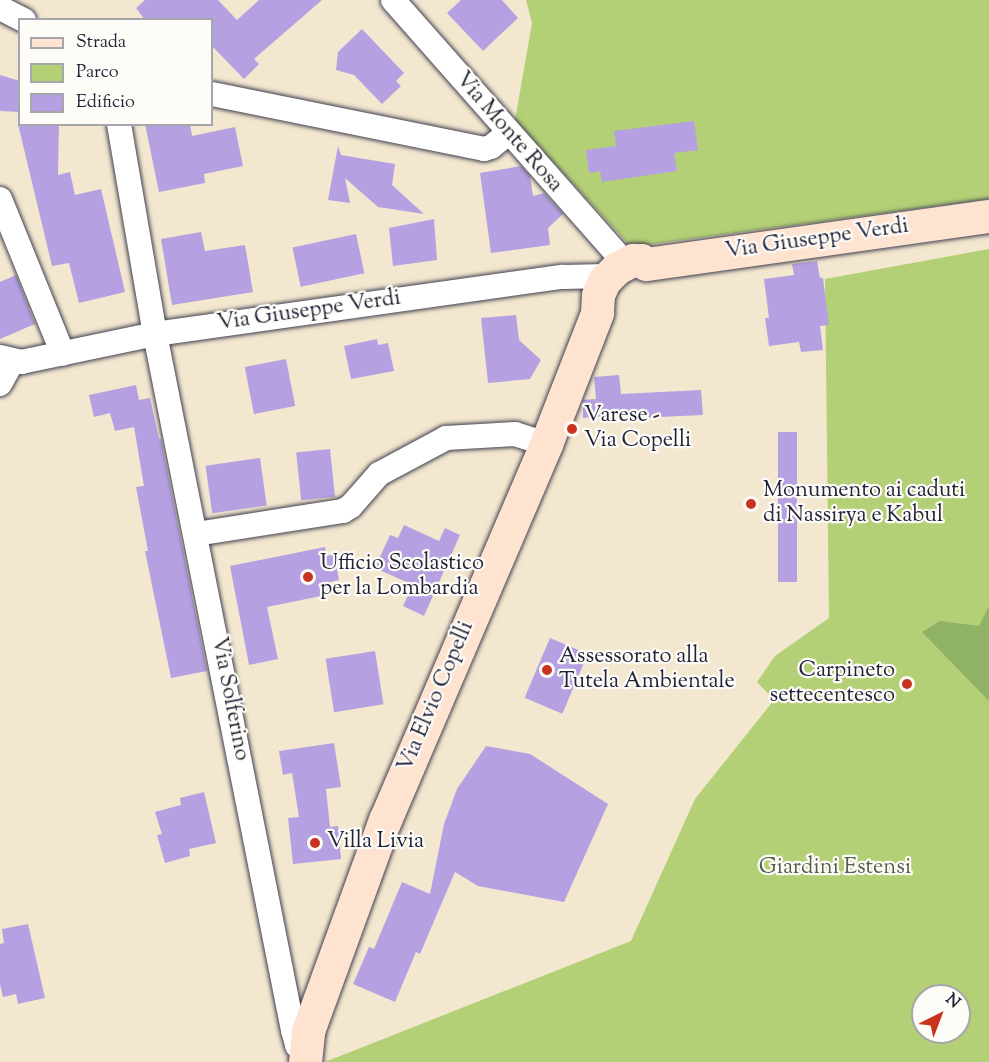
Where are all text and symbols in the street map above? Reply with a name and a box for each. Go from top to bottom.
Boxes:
legend [18,18,213,126]
text: Strada [76,30,126,56]
text: Parco [76,60,119,86]
street label: Via Monte Rosa [449,67,567,199]
text: Edificio [76,90,135,116]
street label: Via Giuseppe Verdi [724,214,910,266]
street label: Via Giuseppe Verdi [216,286,402,338]
place label: Varese - Via Copelli [584,403,691,454]
marker: Varese - Via Copelli [565,422,579,436]
place label: Monumento ai caduti di Nassirya e Kabul [763,478,965,530]
marker: Monumento ai caduti di Nassirya e Kabul [744,497,758,511]
place label: Ufficio Scolastico per la Lombardia [320,551,484,602]
marker: Ufficio Scolastico per la Lombardia [301,570,315,584]
street label: Via Elvio Copelli [393,618,481,776]
street label: Via Solferino [204,635,254,763]
place label: Assessorato alla Tutela Ambientale [559,644,735,696]
place label: Carpineto settecentesco [770,658,895,710]
marker: Assessorato alla Tutela Ambientale [540,663,554,677]
marker: Carpineto settecentesco [900,677,914,691]
place label: Villa Livia [327,830,424,856]
marker: Villa Livia [308,836,322,850]
park label: Giardini Estensi [759,856,911,882]
north arrow [911,984,971,1044]
text: N [940,989,964,1015]

